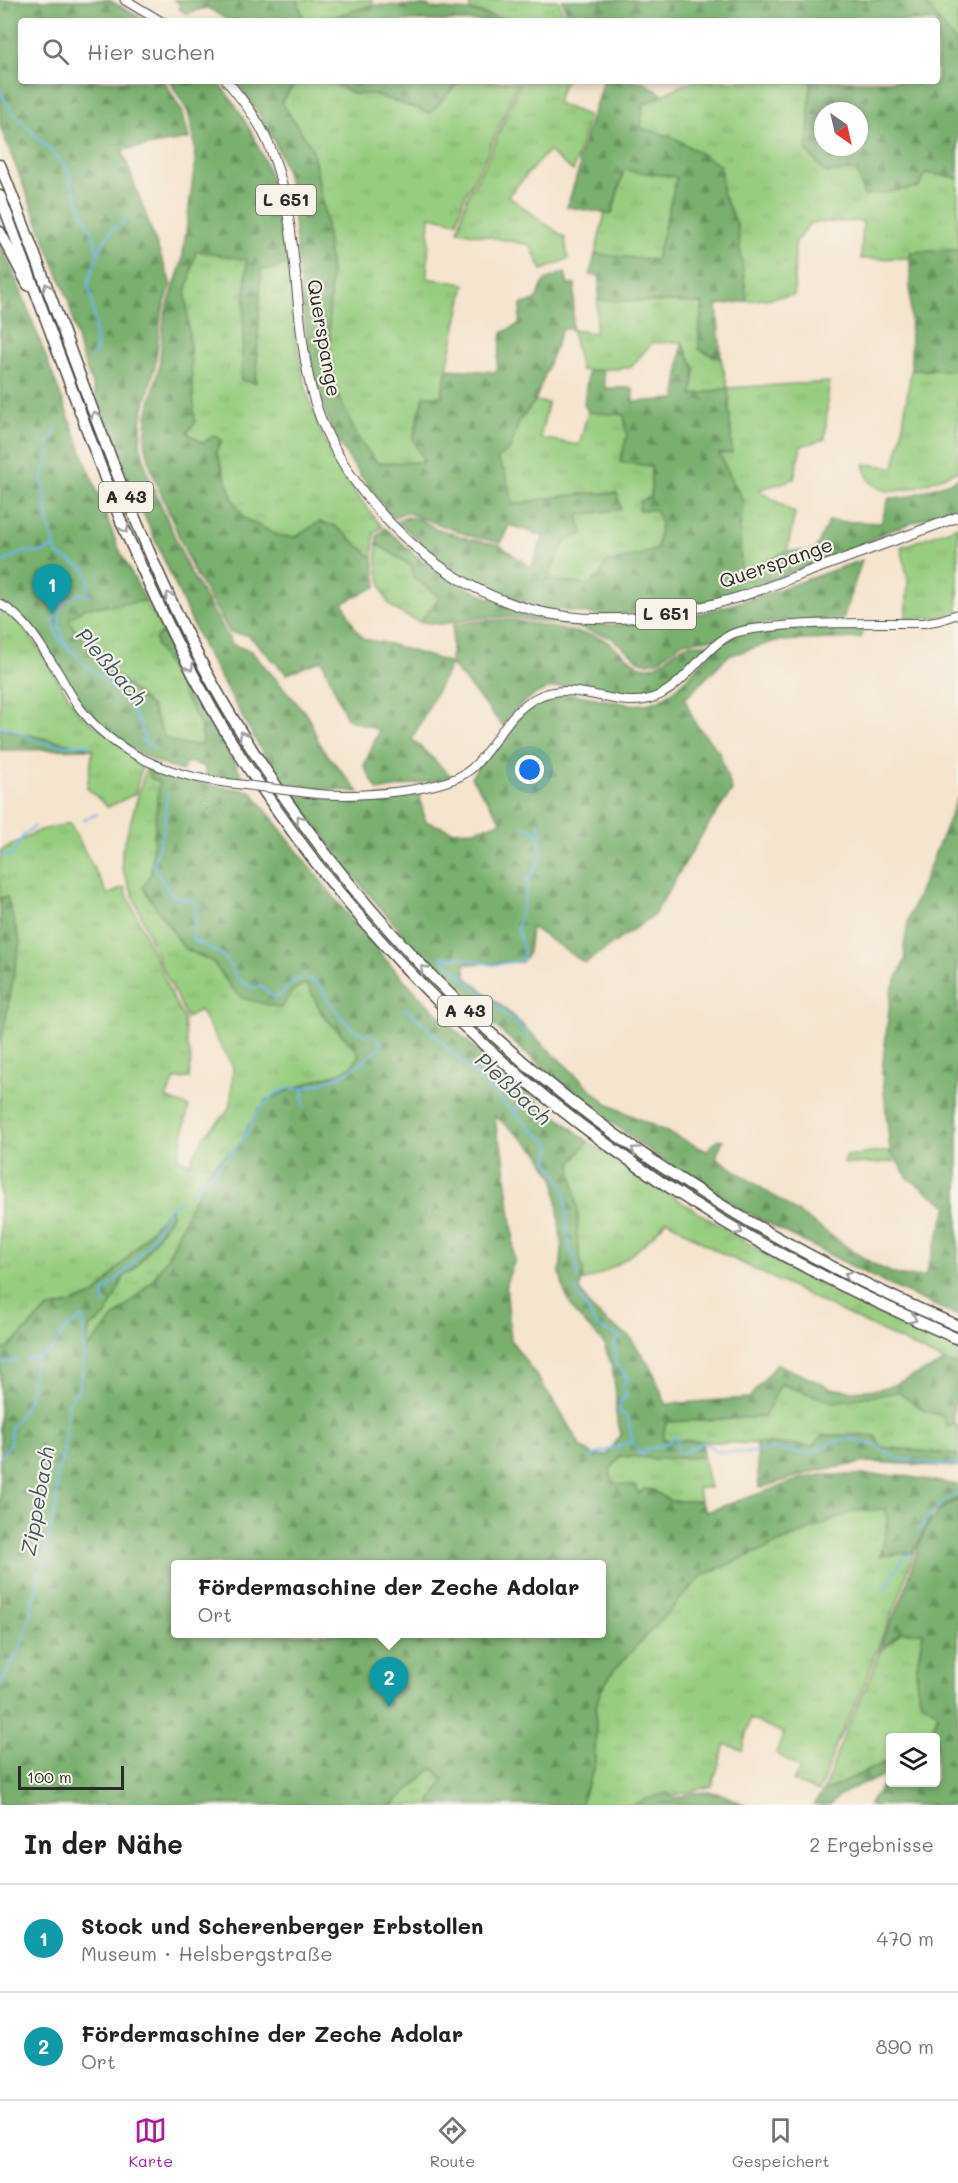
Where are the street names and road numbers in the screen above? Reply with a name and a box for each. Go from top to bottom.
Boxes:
road number: L 651 [256,185,316,215]
street label: Querspange [302,277,348,398]
road number: A 43 [99,482,153,512]
street label: Querspange [715,530,836,594]
road number: L 651 [636,599,696,629]
road number: A 43 [438,996,492,1026]

